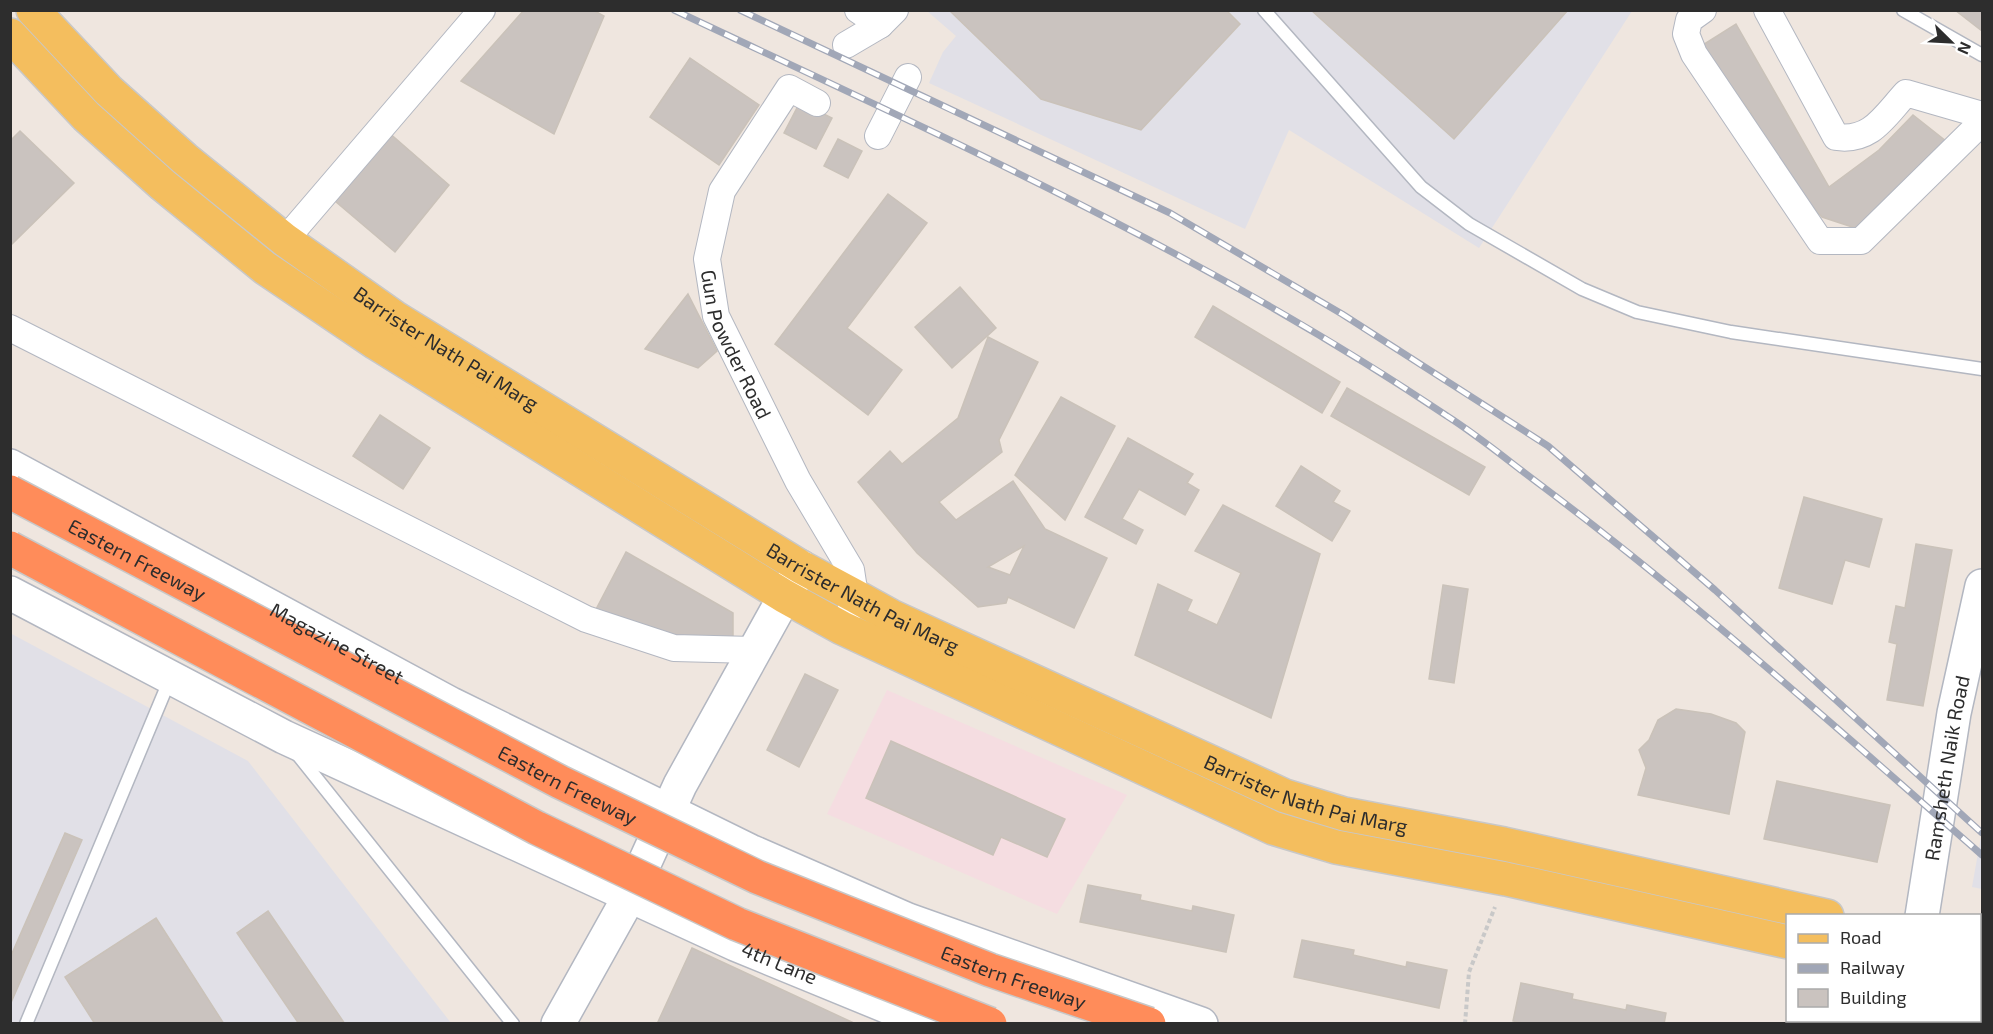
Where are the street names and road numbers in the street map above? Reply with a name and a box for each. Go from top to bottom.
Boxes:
street label: Gun Powder Road [697,268,777,422]
street label: Barrister Nath Pai Marg [349,281,543,415]
street label: Eastern Freeway [64,513,211,606]
street label: Barrister Nath Pai Marg [763,537,963,657]
street label: Magazine Street [266,597,409,689]
street label: Ramsheth Naik Road [1919,673,1974,862]
street label: Eastern Freeway [494,740,642,830]
street label: Barrister Nath Pai Marg [1201,749,1410,838]
street label: 4th Lane [738,936,821,989]
street label: Eastern Freeway [938,940,1090,1014]

